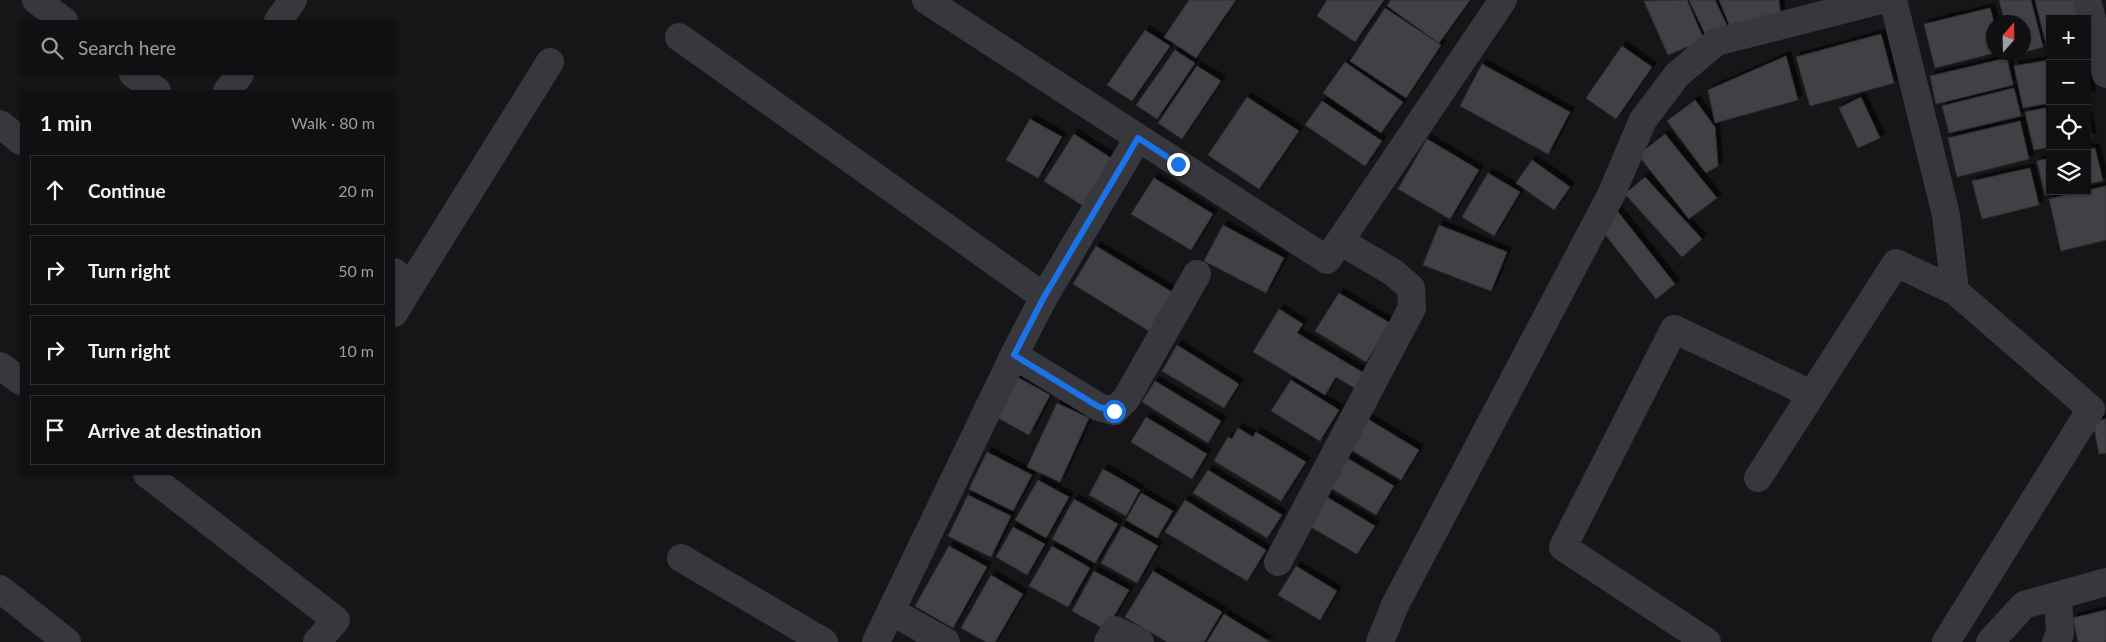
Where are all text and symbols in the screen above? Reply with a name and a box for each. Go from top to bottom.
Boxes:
north arrow [1986,15,2031,60]
map controls [2046,15,2091,195]
button: + [2046,15,2091,60]
search box [20,20,395,75]
icon: search [38,34,66,62]
text: Search here [78,36,176,59]
button: − [2046,60,2091,105]
button: locate [2046,105,2091,150]
text: 1 min [40,110,92,135]
text: Walk · 80 m [291,113,375,132]
button: layers [2046,150,2091,195]
route end [1167,153,1190,176]
icon: ahead [41,176,69,204]
text: Continue [88,179,166,202]
text: 20 m [338,181,374,200]
icon: right [41,256,69,284]
text: Turn right [88,259,170,282]
text: 50 m [338,261,374,280]
icon: right [41,336,69,364]
text: Turn right [88,339,170,362]
text: 10 m [338,341,374,360]
route start [1103,400,1126,423]
icon: arrive [41,416,69,444]
text: Arrive at destination [88,419,261,442]

